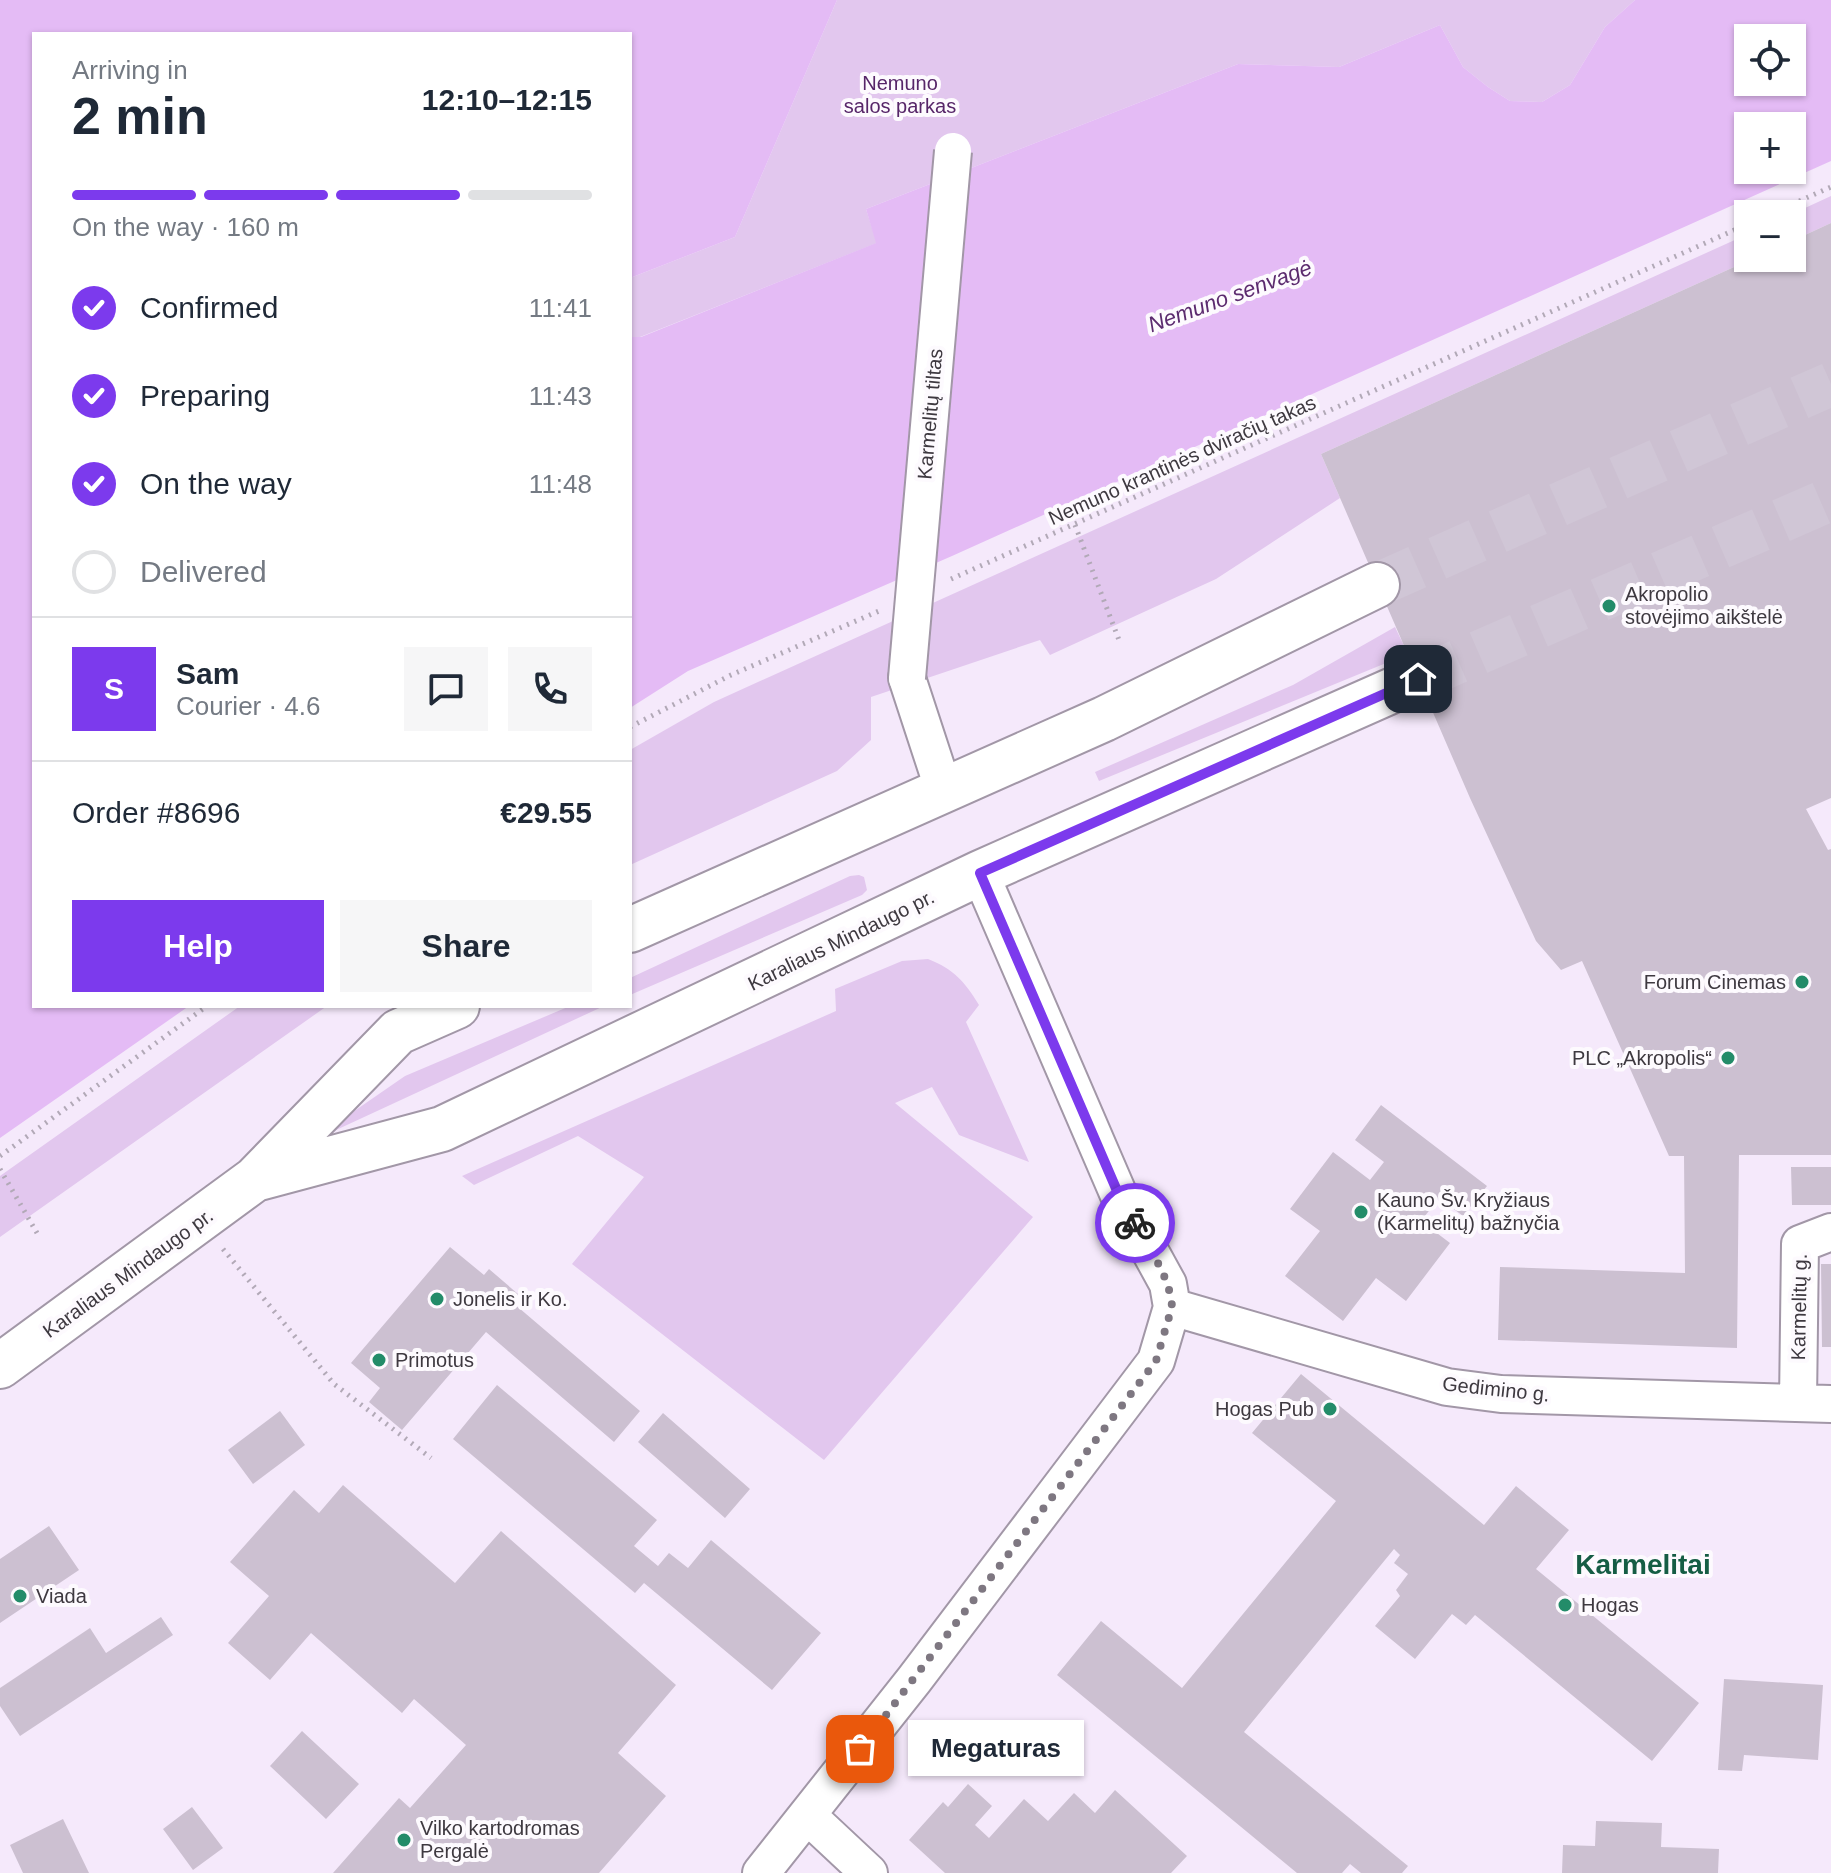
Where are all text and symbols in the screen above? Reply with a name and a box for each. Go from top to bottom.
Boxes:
map controls [1734,24,1806,272]
button: locate [1734,24,1806,96]
text: Arriving in [72,55,188,85]
park label: Nemuno salos parkas [844,72,956,117]
text: 12:10–12:15 [422,83,592,116]
text: 2 min [72,87,208,145]
button: + [1734,112,1806,184]
button: − [1734,200,1806,272]
text: On the way · 160 m [72,212,299,242]
water label: Nemuno senvagė [1145,255,1315,337]
icon: check [72,286,116,330]
text: Confirmed [140,291,278,324]
text: 11:41 [529,293,592,323]
street label: Karmelitų tiltas [913,348,947,480]
icon: check [72,374,116,418]
text: Preparing [140,379,270,412]
text: 11:43 [529,381,592,411]
street label: Nemuno krantinės dviračių takas [1045,391,1319,529]
icon: check [72,462,116,506]
text: On the way [140,467,292,500]
text: 11:48 [529,469,592,499]
text: Delivered [140,555,267,588]
place label: Akropolio stovėjimo aikštelė [1625,583,1783,628]
marker: Akropolio stovėjimo aikštelė [1600,597,1618,615]
pin [1384,645,1452,713]
button: chat [404,647,488,731]
button: phone [508,647,592,731]
text: Sam [176,657,239,690]
icon: home [1396,657,1440,701]
text: S [104,672,124,705]
text: Courier · 4.6 [176,691,321,721]
text: Order #8696 [72,796,240,829]
text: €29.55 [500,796,592,829]
street label: Karaliaus Mindaugo pr. [744,885,938,995]
button: Help [72,900,324,992]
button: Share [340,900,592,992]
place label: Forum Cinemas [1644,971,1786,993]
marker: Forum Cinemas [1793,973,1811,991]
place label: PLC „Akropolis“ [1572,1047,1712,1069]
marker: PLC „Akropolis“ [1719,1049,1737,1067]
courier [1095,1183,1175,1263]
place label: Kauno Šv. Kryžiaus (Karmelitų) bažnyčia [1377,1189,1560,1234]
icon: bike [1113,1201,1157,1245]
marker: Kauno Šv. Kryžiaus (Karmelitų) bažnyčia [1352,1203,1370,1221]
street label: Karaliaus Mindaugo pr. [39,1204,217,1342]
street label: Karmelitų g. [1787,1253,1811,1361]
place label: Jonelis ir Ko. [453,1288,568,1310]
marker: Jonelis ir Ko. [428,1290,446,1308]
place label: Primotus [395,1349,474,1371]
marker: Primotus [370,1351,388,1369]
street label: Gedimino g. [1441,1372,1551,1406]
place label: Hogas Pub [1215,1398,1314,1420]
marker: Hogas Pub [1321,1400,1339,1418]
district label: Karmelitai [1575,1549,1711,1580]
place label: Viada [36,1585,88,1607]
marker: Viada [11,1587,29,1605]
place label: Hogas [1581,1594,1639,1616]
marker: Hogas [1556,1596,1574,1614]
pin [826,1715,894,1783]
callout: Megaturas [908,1721,1084,1777]
icon: bag [838,1727,882,1771]
text: Megaturas [931,1733,1061,1763]
place label: Vilko kartodromas Pergalė [420,1817,580,1862]
marker: Vilko kartodromas Pergalė [395,1831,413,1849]

